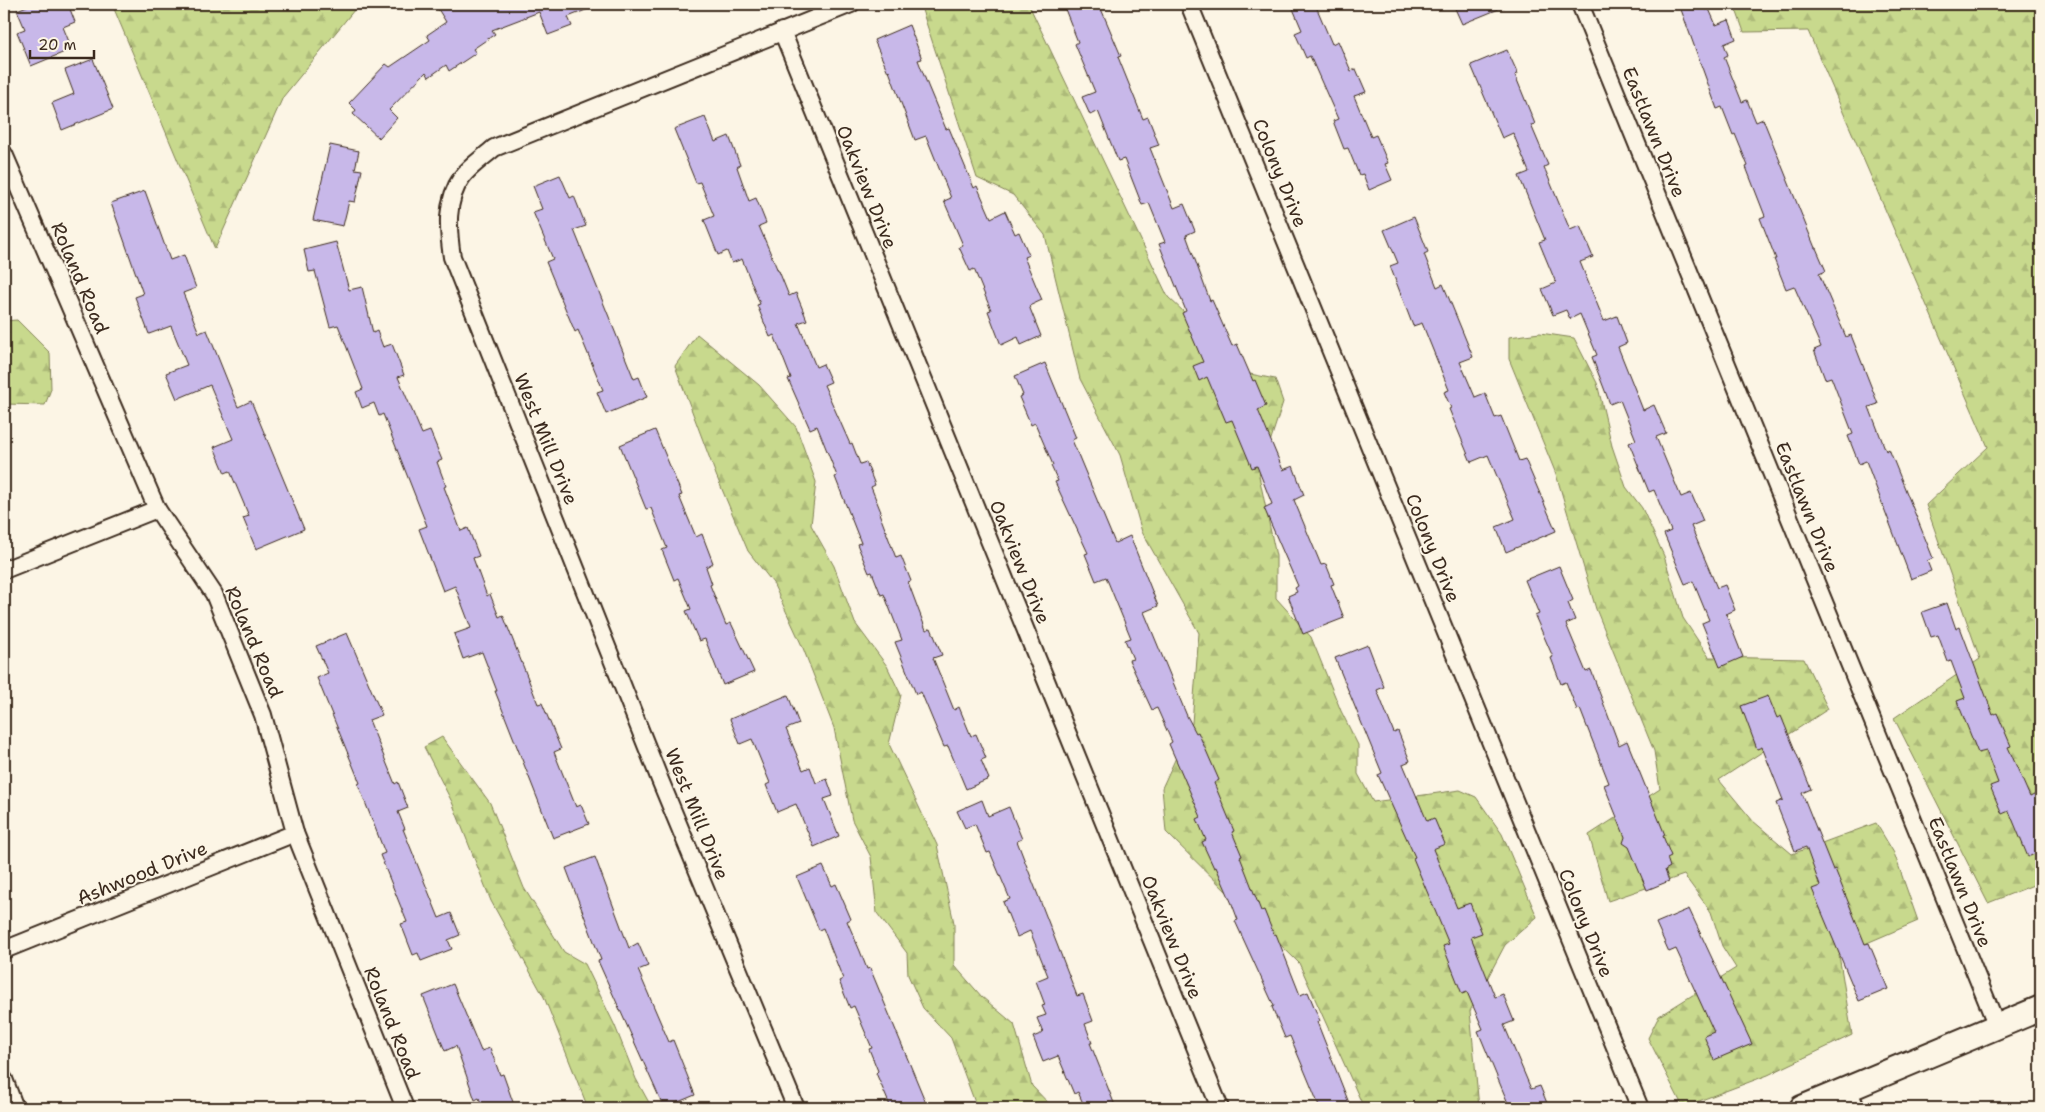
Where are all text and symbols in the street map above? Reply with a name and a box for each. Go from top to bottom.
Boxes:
scale bar [30,28,94,60]
text: 20 m [38,35,77,55]
street label: Eastlawn Drive [1616,63,1692,201]
street label: Colony Drive [1247,115,1313,231]
street label: Oakview Drive [831,121,903,253]
street label: Roland Road [45,218,115,338]
street label: West Mill Drive [508,369,584,509]
street label: Eastlawn Drive [1769,438,1845,576]
street label: Colony Drive [1400,490,1466,606]
street label: Oakview Drive [984,496,1056,628]
street label: Roland Road [219,582,289,702]
street label: West Mill Drive [659,744,735,884]
street label: Eastlawn Drive [1922,813,1998,951]
street label: Ashwood Drive [73,835,211,911]
street label: Colony Drive [1553,865,1619,981]
street label: Oakview Drive [1136,871,1208,1003]
street label: Roland Road [358,963,426,1083]

